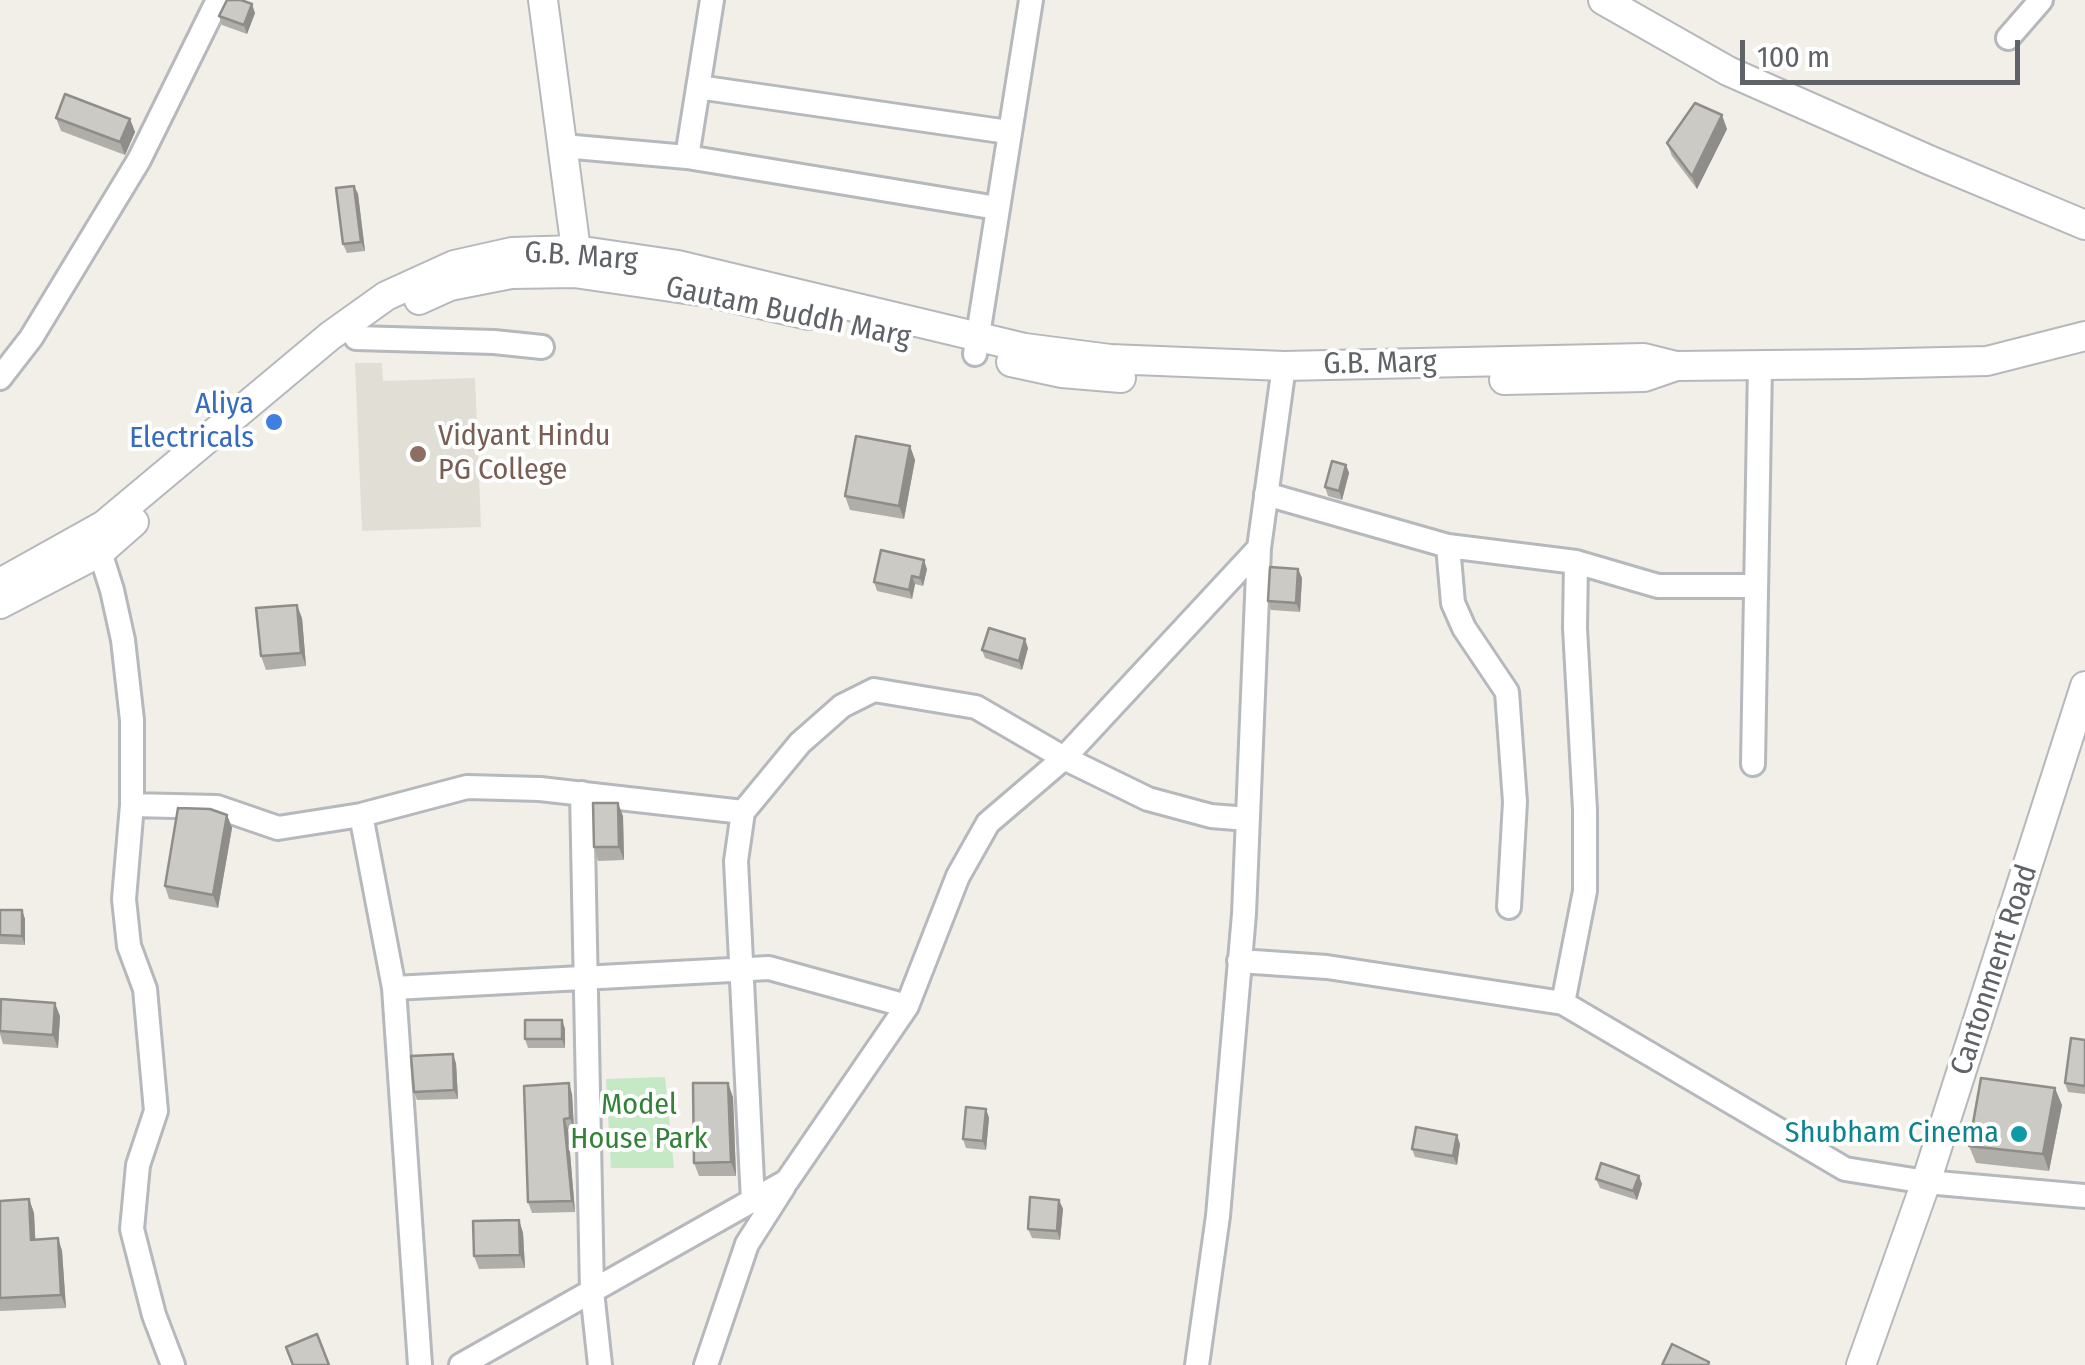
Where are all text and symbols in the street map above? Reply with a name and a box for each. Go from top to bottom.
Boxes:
scale bar [1745,20,2025,82]
text: 100 m [1757,39,1830,75]
street label: G.B. Marg [523,235,639,279]
street label: Gautam Buddh Marg [662,269,914,357]
street label: G.B. Marg [1323,345,1437,383]
place label: Aliya Electricals [129,387,254,458]
marker: Aliya Electricals [263,411,285,433]
place label: Vidyant Hindu PG College [438,419,611,490]
marker: Vidyant Hindu PG College [407,443,429,465]
street label: Cantonment Road [1944,860,2046,1080]
park label: Model House Park [570,1088,708,1158]
place label: Shubham Cinema [1785,1116,1999,1152]
marker: Shubham Cinema [2008,1123,2030,1145]

